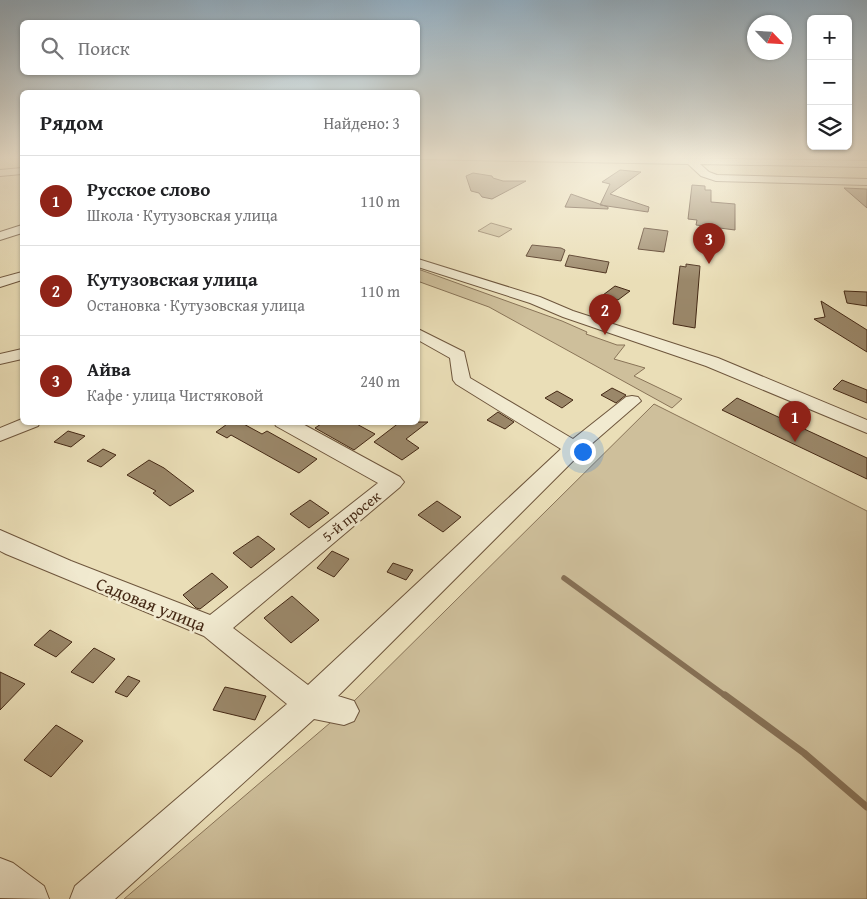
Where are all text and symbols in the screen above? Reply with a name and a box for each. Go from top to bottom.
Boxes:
north arrow [747,15,792,60]
map controls [807,15,852,150]
button: + [807,15,852,60]
search box [20,20,420,75]
icon: search [38,34,66,62]
text: Поиск [78,34,130,62]
button: − [807,60,852,105]
button: layers [807,105,852,150]
text: Рядом [40,107,103,138]
text: Найдено: 3 [323,111,400,135]
text: Русское слово [87,175,210,203]
text: 1 [52,189,60,213]
text: 110 m [360,189,400,213]
text: Школа · Кутузовская улица [87,203,278,227]
pin: 3 [693,223,725,264]
text: Кутузовская улица [87,265,258,293]
text: 2 [52,279,60,303]
text: 110 m [360,279,400,303]
text: Остановка · Кутузовская улица [87,293,305,317]
pin: 2 [589,294,621,335]
text: Айва [87,355,131,383]
text: 3 [52,369,60,393]
text: 240 m [360,369,400,393]
text: Кафе · улица Чистяковой [87,383,263,407]
pin: 1 [779,401,811,442]
your location [570,439,596,465]
street label: 5-й просек [317,486,385,546]
street label: Садовая улица [92,570,210,638]

